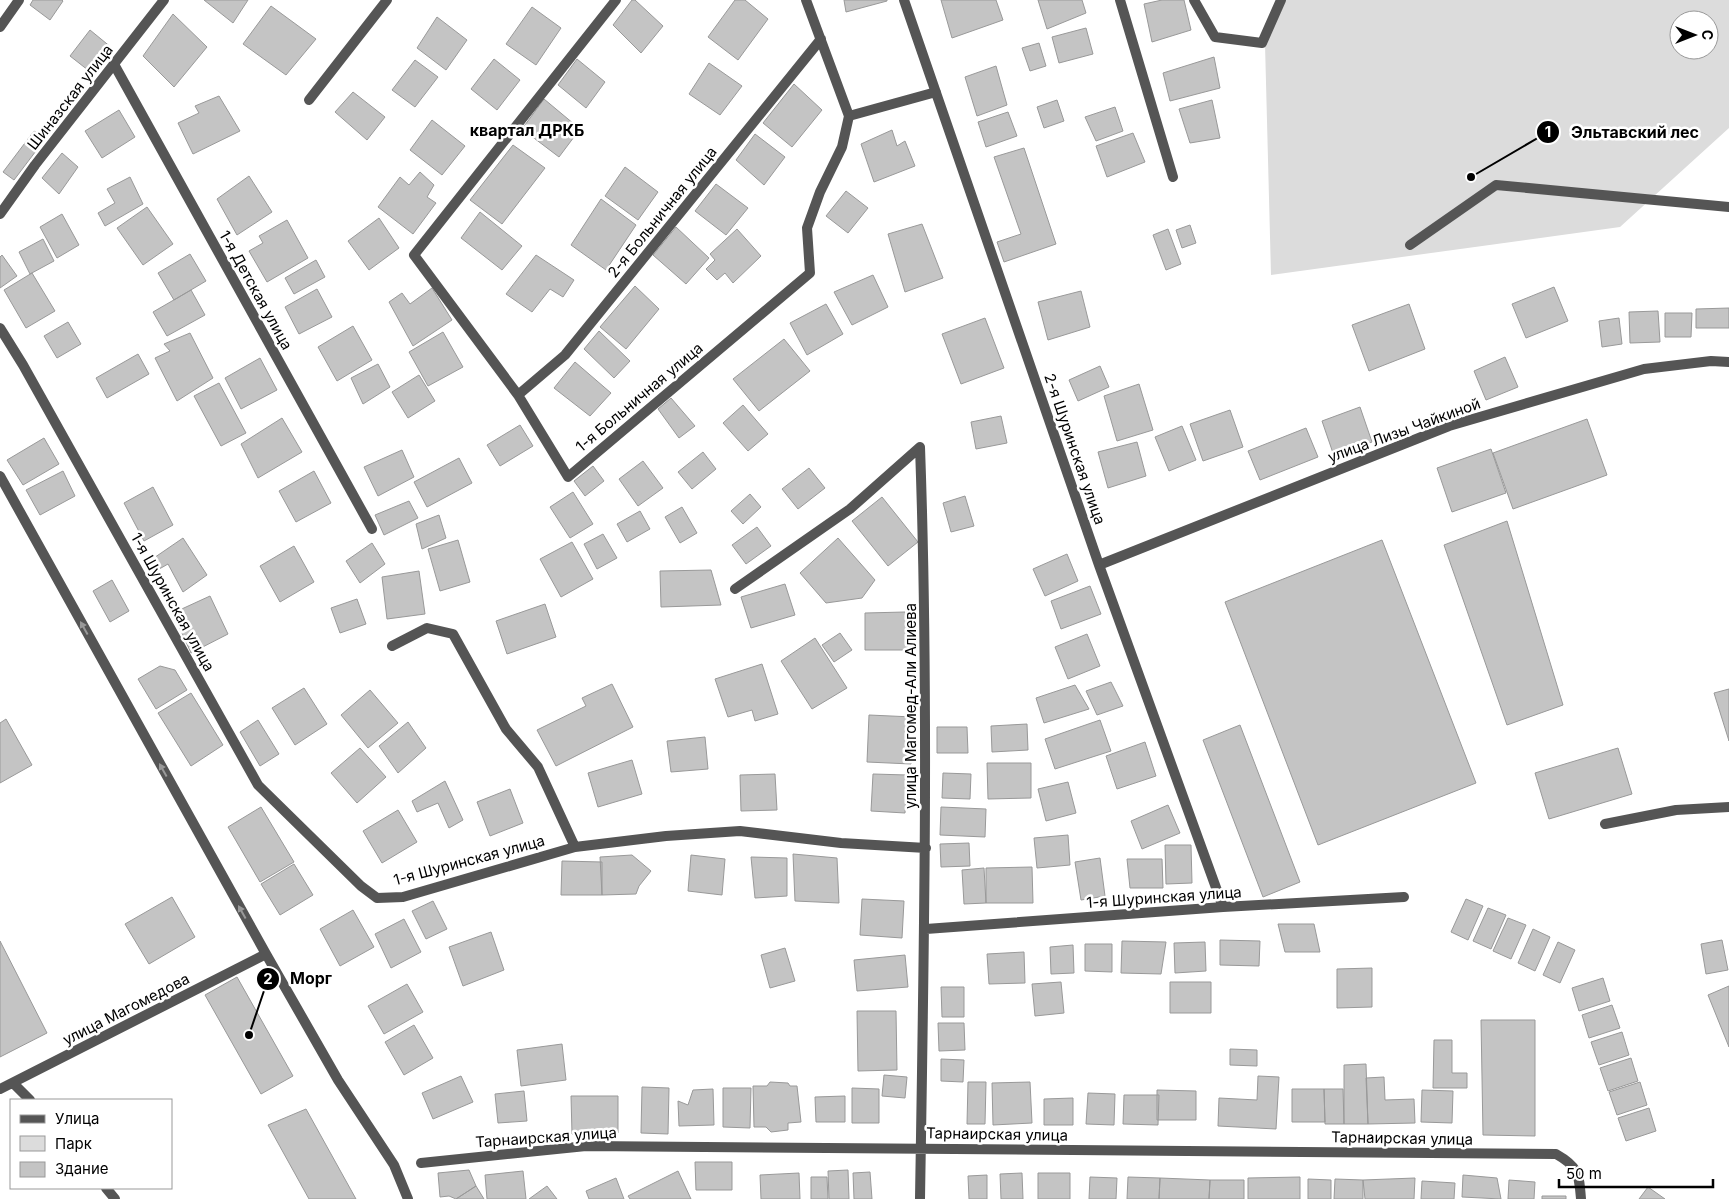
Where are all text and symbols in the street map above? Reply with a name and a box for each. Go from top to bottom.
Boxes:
north arrow [1669,10,1719,60]
text: С [1699,30,1716,40]
street label: Шиназская улица [23,41,117,153]
callout: Эльтавский лес [1536,117,1709,148]
district label: квартал ДРКБ [470,120,584,140]
text: 1 [1545,122,1551,141]
text: Эльтавский лес [1571,122,1699,142]
street label: 2-я Больничная улица [603,143,721,281]
street label: 1-я Детская улица [215,227,297,353]
street label: 1-я Больничная улица [572,338,706,456]
street label: 2-я Шуринская улица [1040,371,1110,527]
street label: улица Лизы Чайкиной [1325,394,1483,466]
street label: 1-я Шуринская улица [127,529,219,675]
street label: улица Магомед-Али Алиева [901,603,920,809]
one-way arrow [80,621,89,635]
one-way arrow [159,763,167,777]
street label: 1-я Шуринская улица [391,831,547,889]
street label: 1-я Шуринская улица [1086,882,1242,912]
one-way arrow [238,905,246,919]
callout: Морг [255,963,342,994]
text: Морг [290,968,332,988]
street label: улица Магомедова [59,969,193,1049]
text: 2 [263,969,273,988]
legend [10,1099,172,1189]
text: Улица [55,1109,99,1128]
street label: Тарнаирская улица [475,1123,617,1151]
street label: Тарнаирская улица [926,1123,1068,1145]
street label: Тарнаирская улица [1331,1127,1473,1149]
text: Парк [55,1134,92,1153]
scale bar [1559,1156,1713,1188]
text: Здание [55,1159,109,1178]
text: 50 m [1566,1164,1602,1183]

